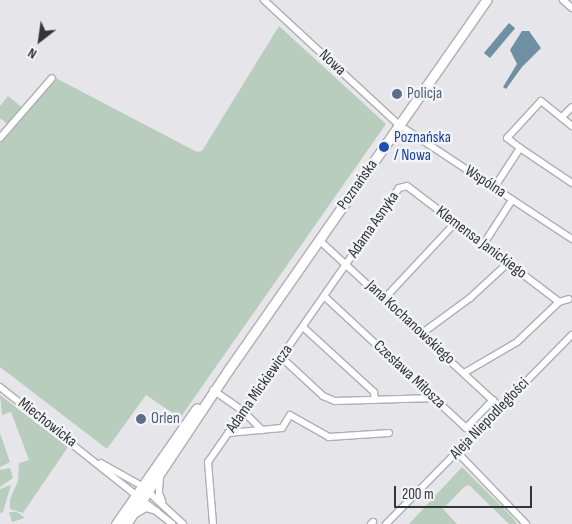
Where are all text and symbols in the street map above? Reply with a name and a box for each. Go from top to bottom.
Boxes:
north arrow [15,15,65,65]
text: N [25,44,40,63]
street label: Nowa [315,46,349,80]
place label: Policja [407,84,442,104]
marker: Policja [391,88,403,100]
place label: Poznańska / Nowa [394,128,451,166]
marker: Poznańska / Nowa [378,141,390,153]
street label: Poznańska [334,156,382,214]
street label: Wspólna [461,162,509,202]
street label: Adama Asnyka [344,188,404,262]
street label: Klemensa Janickiego [432,203,530,283]
street label: Jana Kochanowskiego [362,277,458,369]
street label: Czesława Miłosza [369,337,449,413]
street label: Adama Mickiewicza [223,341,297,437]
street label: Aleja Niepodległości [446,374,534,464]
street label: Miechowicka [14,394,80,452]
place label: Orlen [151,409,180,429]
marker: Orlen [135,413,147,425]
scale bar [397,476,534,508]
text: 200 m [402,485,434,504]

